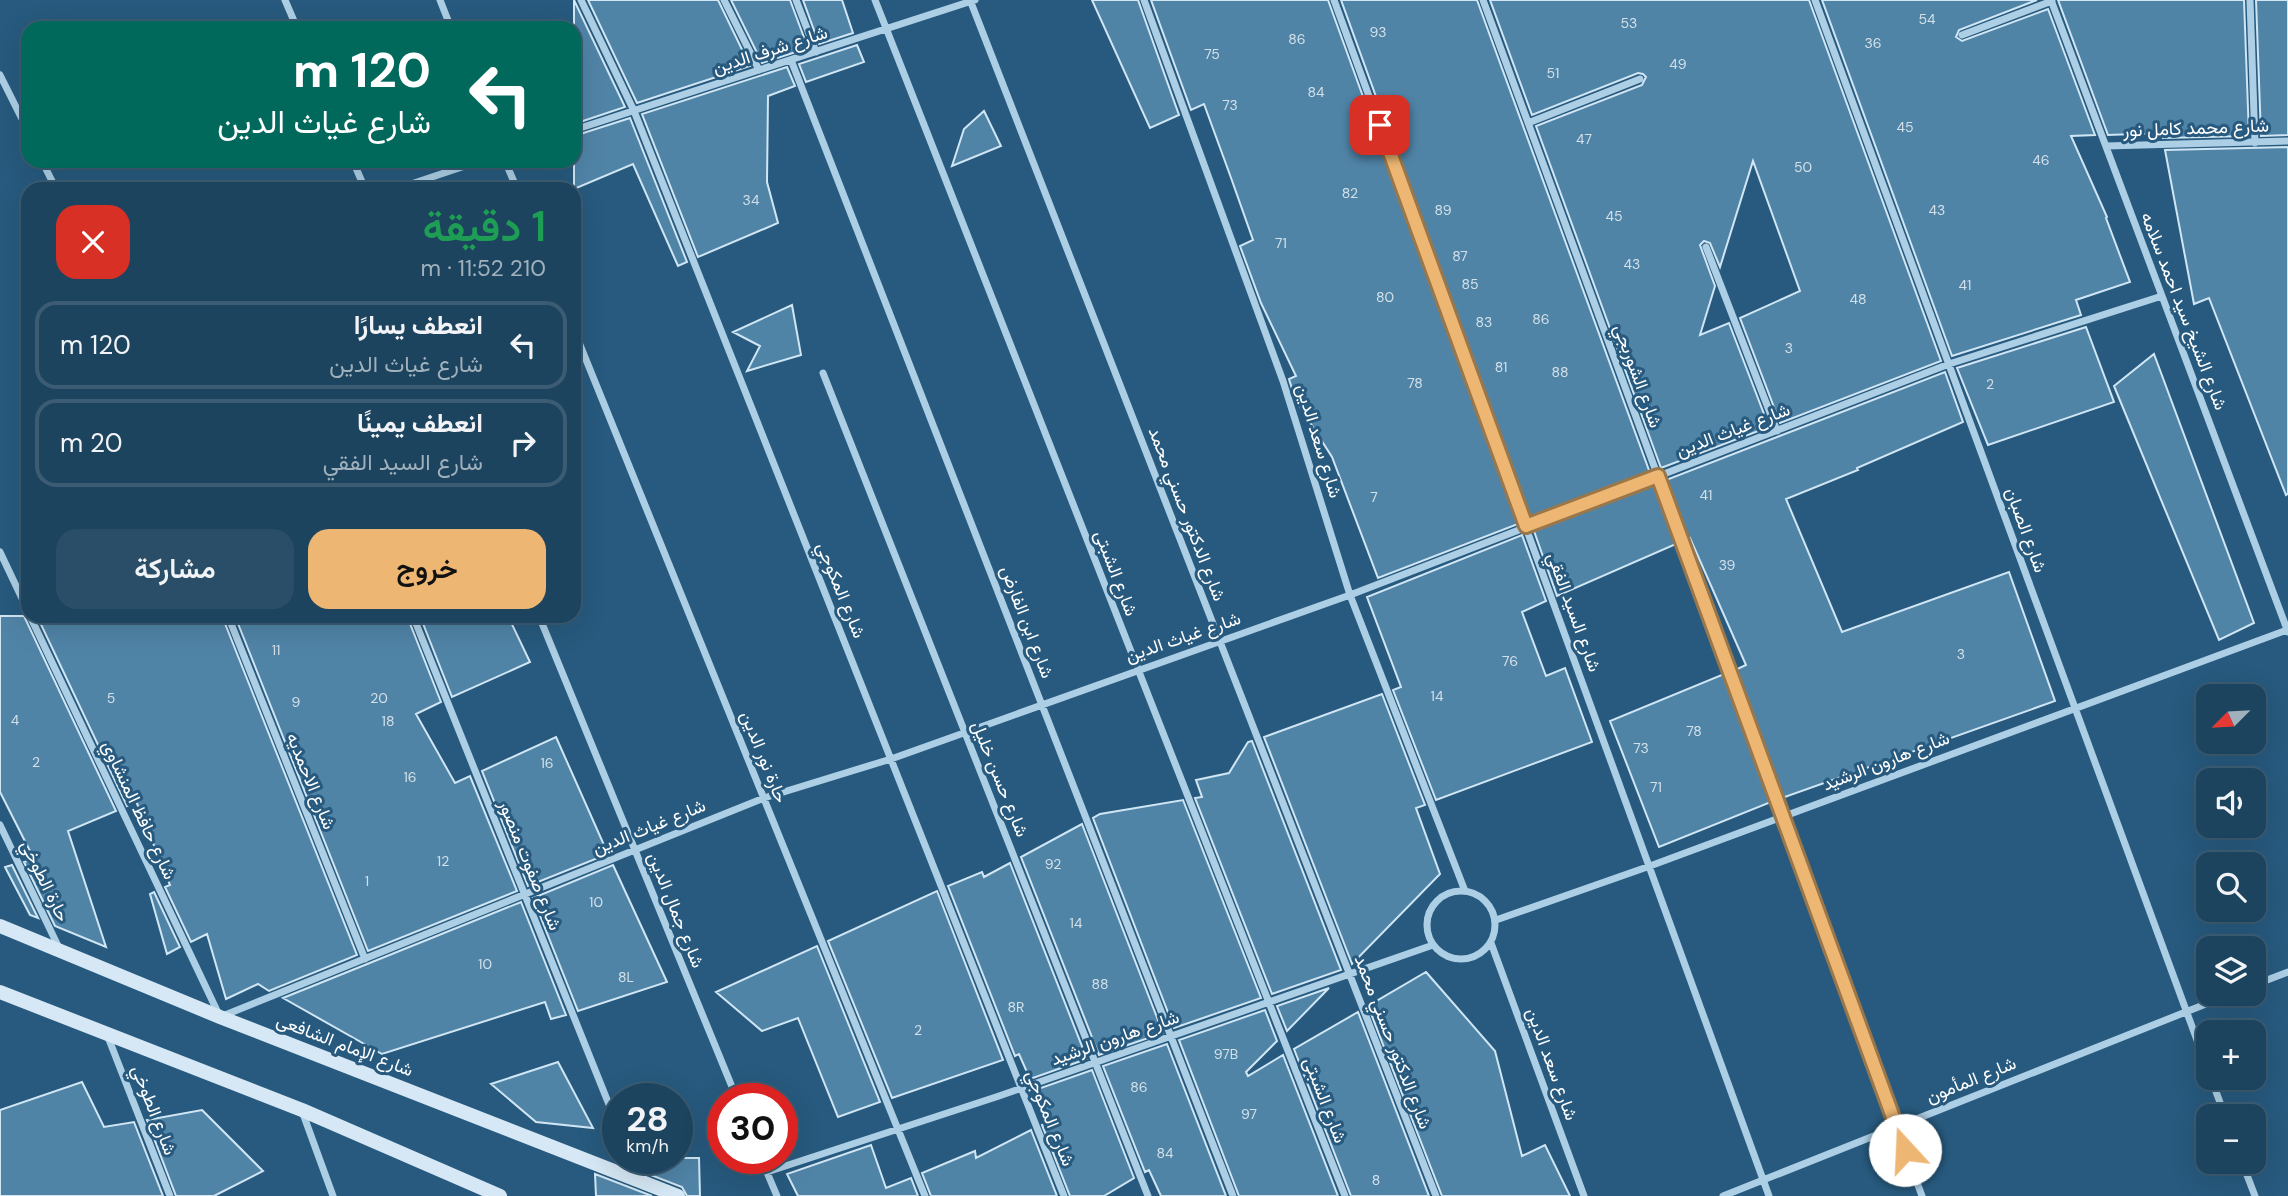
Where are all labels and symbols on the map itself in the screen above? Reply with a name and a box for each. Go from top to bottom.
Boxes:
house number: 54 [1918,10,1936,28]
house number: 53 [1621,14,1637,32]
street label: شارع شرف الدين [709,20,831,80]
house number: 93 [1370,23,1386,41]
house number: 86 [1288,30,1306,48]
house number: 36 [1864,34,1882,52]
house number: 75 [1204,45,1220,63]
house number: 49 [1669,55,1687,73]
house number: 51 [1547,64,1559,82]
house number: 84 [1307,83,1325,101]
pin [1350,95,1410,155]
house number: 73 [1222,96,1238,114]
street label: شارع محمد كامل نور [2122,113,2269,143]
house number: 45 [1896,118,1914,136]
house number: 47 [1576,130,1592,148]
house number: 46 [2032,151,2050,169]
house number: 50 [1794,158,1812,176]
house number: 82 [1342,184,1358,202]
house number: 34 [743,191,760,209]
house number: 89 [1435,201,1452,219]
house number: 43 [1929,201,1945,219]
house number: 45 [1605,207,1623,225]
street label: شارع الشيخ سيد احمد سلامه [2135,209,2233,413]
house number: 71 [1275,234,1287,252]
house number: 87 [1452,247,1468,265]
house number: 43 [1624,255,1640,273]
house number: 85 [1461,275,1479,293]
house number: 41 [1959,276,1971,294]
house number: 80 [1376,288,1394,306]
house number: 48 [1849,290,1867,308]
house number: 86 [1532,310,1550,328]
house number: 83 [1476,313,1492,331]
street label: شارع الشوربجي [1605,321,1668,432]
house number: 3 [1785,339,1793,357]
house number: 81 [1495,358,1507,376]
house number: 88 [1551,363,1569,381]
house number: 78 [1407,374,1423,392]
house number: 2 [1986,375,1994,393]
street label: شارع سعد الدين [1290,381,1348,501]
street label: شارع غياث الدين [1673,397,1793,463]
street label: شارع الدكتور حسني محمد [1140,423,1231,606]
street label: شارع الصبان [2000,484,2052,576]
house number: 41 [1700,486,1712,504]
house number: 7 [1370,488,1378,506]
street label: شارع الشبتى [1089,527,1143,619]
street label: شارع المكوجي [808,538,871,643]
street label: شارع السيد الفقي [1538,549,1607,676]
house number: 39 [1719,556,1736,574]
street label: شارع ابن الفارض [995,562,1059,682]
street label: شارع غياث الدين [1122,606,1244,668]
house number: 11 [272,641,280,659]
house number: 3 [1957,645,1965,663]
house number: 76 [1502,652,1518,670]
north arrow [2196,684,2266,754]
house number: 14 [1431,687,1444,705]
house number: 5 [107,689,115,707]
house number: 20 [370,689,388,707]
house number: 9 [292,693,301,711]
street label: حارة نور الدين [735,708,793,806]
house number: 4 [11,711,20,729]
house number: 18 [382,712,394,730]
street label: شارع حسن خليل [966,717,1034,841]
house number: 78 [1686,722,1702,740]
street label: شارع هارون الرشيد [1819,726,1953,796]
street label: شارع الاحمديه [281,729,341,833]
street label: شارع حافظ المنشاوي [94,737,182,885]
house number: 73 [1633,739,1649,757]
house number: 2 [32,753,40,771]
house number: 16 [540,754,554,772]
house number: 16 [403,768,417,786]
house number: 71 [1650,778,1662,796]
street label: شارع غياث الدين [589,793,709,861]
street label: شارع صفوت منصور [492,795,567,934]
street label: حارة الطوخي [12,836,75,927]
street label: شارع جمال الدين [642,849,710,971]
house number: 12 [437,852,449,870]
house number: 92 [1045,855,1061,873]
house number: 1 [365,872,369,890]
house number: 10 [589,893,603,911]
house number: 14 [1070,914,1083,932]
street label: شارع الدكتور حسني محمد [1346,951,1437,1134]
house number: 10 [478,955,492,973]
house number: 8L [618,968,634,986]
house number: 88 [1091,975,1109,993]
house number: 8R [1008,998,1024,1016]
street label: شارع سعد الدين [1521,1004,1583,1124]
street label: شارع هارون الرشيد [1048,1005,1182,1071]
street label: شارع الإمام الشافعى [273,1008,417,1082]
house number: 2 [914,1021,922,1039]
house number: 97B [1214,1045,1238,1063]
street label: شارع المأمون [1922,1051,2020,1109]
street label: شارع الشبتى [1298,1054,1352,1146]
street label: شارع الطوخي [123,1062,182,1159]
street label: شارع المكوجي [1017,1066,1080,1171]
house number: 86 [1130,1078,1148,1096]
speed limit sign: 30 [707,1083,798,1174]
house number: 97 [1241,1105,1257,1123]
position arrow [1868,1113,1942,1187]
house number: 84 [1156,1144,1174,1162]
house number: 8 [1372,1171,1380,1189]

